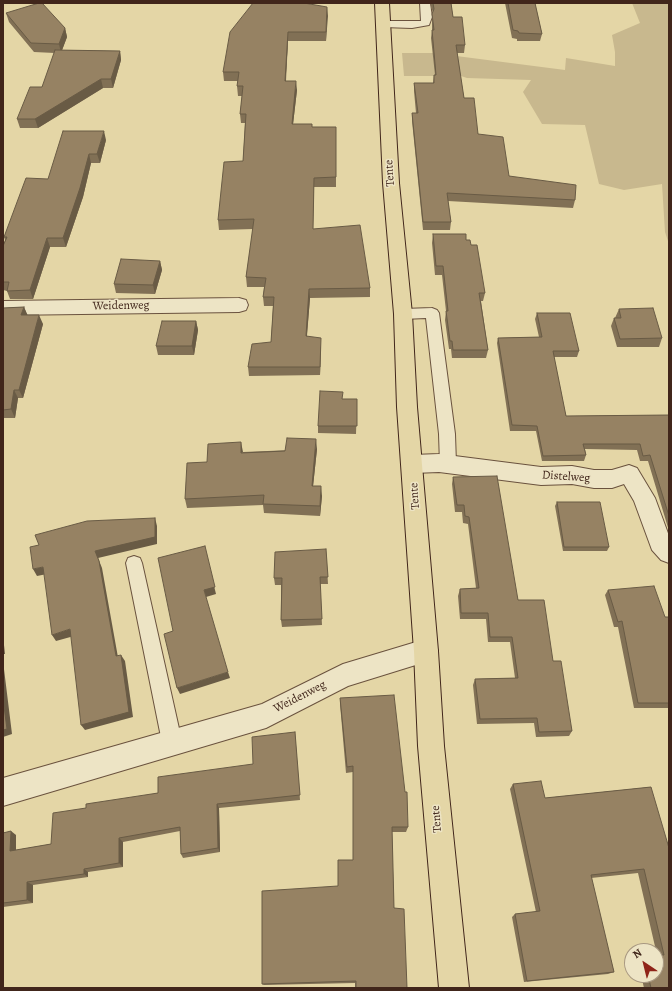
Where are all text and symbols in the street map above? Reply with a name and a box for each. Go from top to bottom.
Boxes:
street label: Tente [382,159,398,187]
street label: Weidenweg [93,298,149,314]
street label: Distelweg [541,468,591,486]
street label: Tente [407,482,423,510]
street label: Weidenweg [271,678,329,716]
street label: Tente [429,805,445,833]
north arrow [624,943,664,983]
text: N [630,945,645,962]

